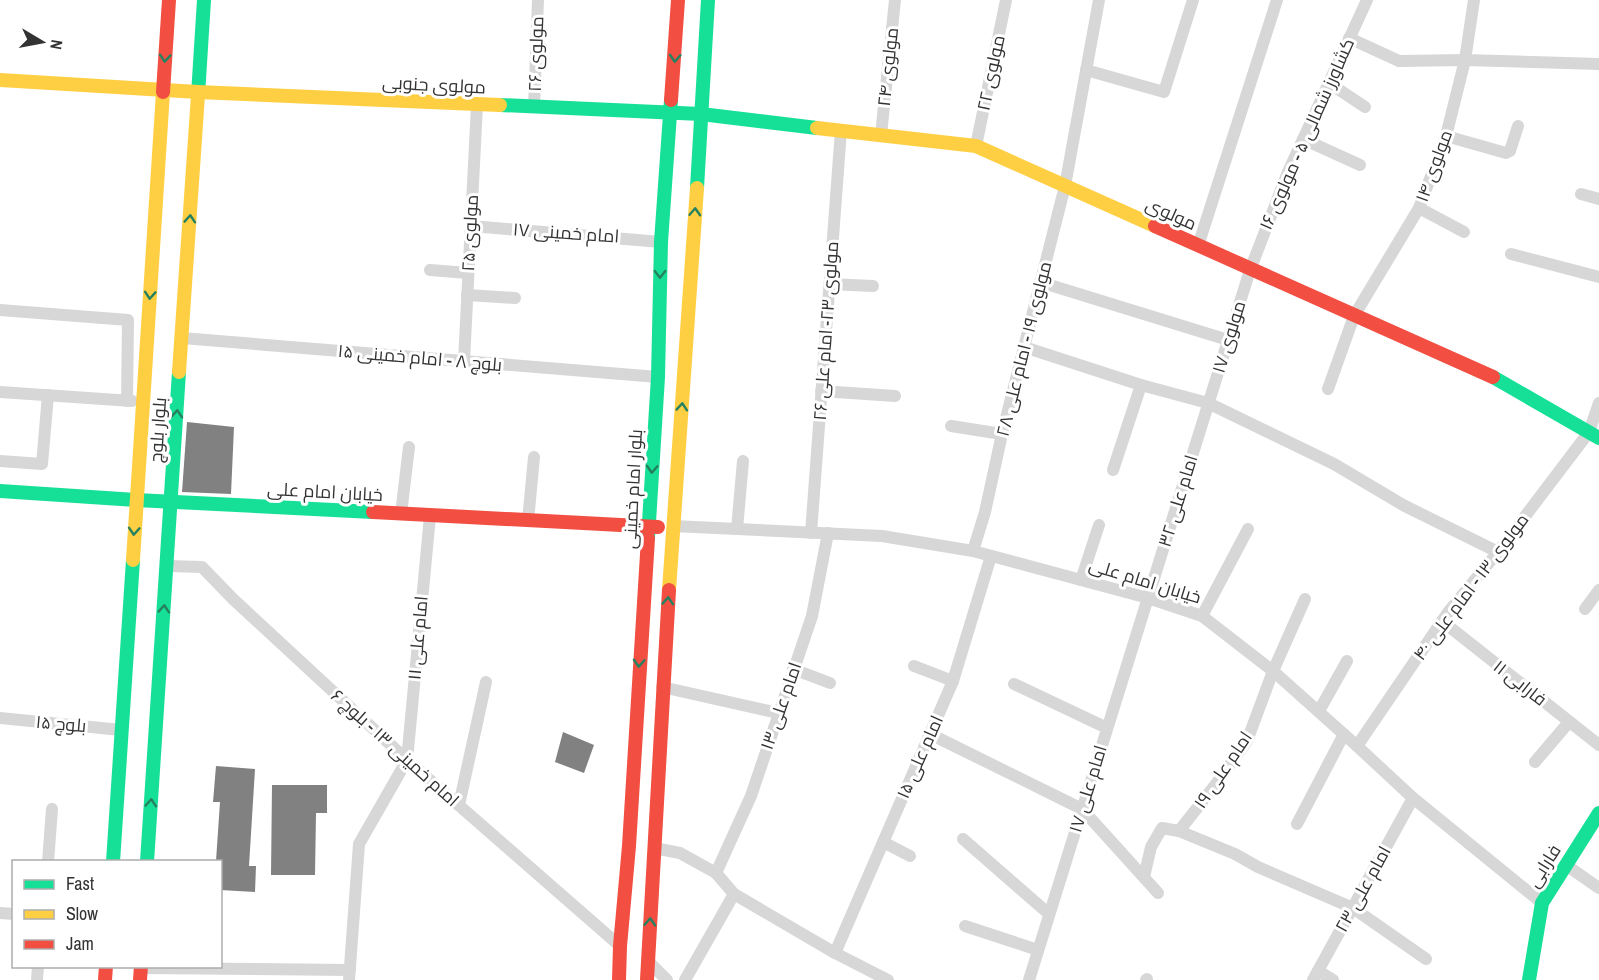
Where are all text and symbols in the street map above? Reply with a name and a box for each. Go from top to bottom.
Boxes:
north arrow [12,12,72,72]
street label: مولوی ۲۶ [522,16,549,92]
street label: مولوی ۲۴ [871,26,904,108]
street label: مولوی ۲۲ [970,33,1011,113]
street label: کشاورز شمالی ۵ - مولوی ۱۶ [1253,34,1360,234]
text: N [45,38,68,51]
one-way arrow [158,54,171,63]
one-way arrow [668,54,681,63]
street label: مولوی جنوبی [381,69,487,100]
street label: مولوی ۱۴ [1409,126,1458,205]
street label: مولوی [1142,191,1201,236]
street label: مولوی ۲۵ [455,194,484,272]
one-way arrow [689,208,702,217]
one-way arrow [183,215,196,224]
street label: امام خمینی ۱۷ [512,216,620,249]
street label: مولوی ۲۳- امام علی ۲۶ [807,241,844,421]
street label: مولوی ۱۹ - امام علی ۲۸ [990,259,1057,439]
one-way arrow [654,269,666,278]
one-way arrow [143,290,156,299]
street label: مولوی ۱۷ [1206,298,1251,376]
street label: بلوچ ۸ - امام خمینی ۱۵ [337,338,503,377]
street label: بلوار بلوچ [143,396,172,464]
one-way arrow [675,402,688,411]
one-way arrow [170,409,183,418]
street label: بلوار امام خمینی [617,428,648,550]
street label: امام علی ۳۲ [1152,452,1203,550]
one-way arrow [646,464,659,473]
street label: خیابان امام علی [266,476,384,507]
street label: مولوی ۱۳ - امام علی ۴۰ [1407,508,1534,665]
one-way arrow [128,527,141,536]
street label: خیابان امام علی [1086,552,1204,609]
street label: امام علی ۱۱ [401,595,434,681]
one-way arrow [661,597,674,606]
one-way arrow [157,604,170,613]
street label: فارابی ۱۱ [1488,654,1552,711]
one-way arrow [633,659,646,668]
street label: امام علی ۱۳ [754,659,807,753]
street label: امام خمینی ۱۳ - بلوچ ۶ [326,683,465,812]
street label: بلوچ ۱۵ [35,709,87,738]
street label: امام علی ۱۵ [890,711,949,802]
street label: امام علی ۱۹ [1188,726,1258,813]
street label: امام علی ۱۷ [1062,742,1113,836]
one-way arrow [145,799,158,808]
street label: فارابی [1521,839,1567,892]
street label: امام علی ۲۳ [1329,841,1397,936]
legend [12,860,222,968]
text: Fast [66,871,94,896]
text: Slow [66,901,98,926]
one-way arrow [643,917,656,926]
text: Jam [66,931,94,956]

